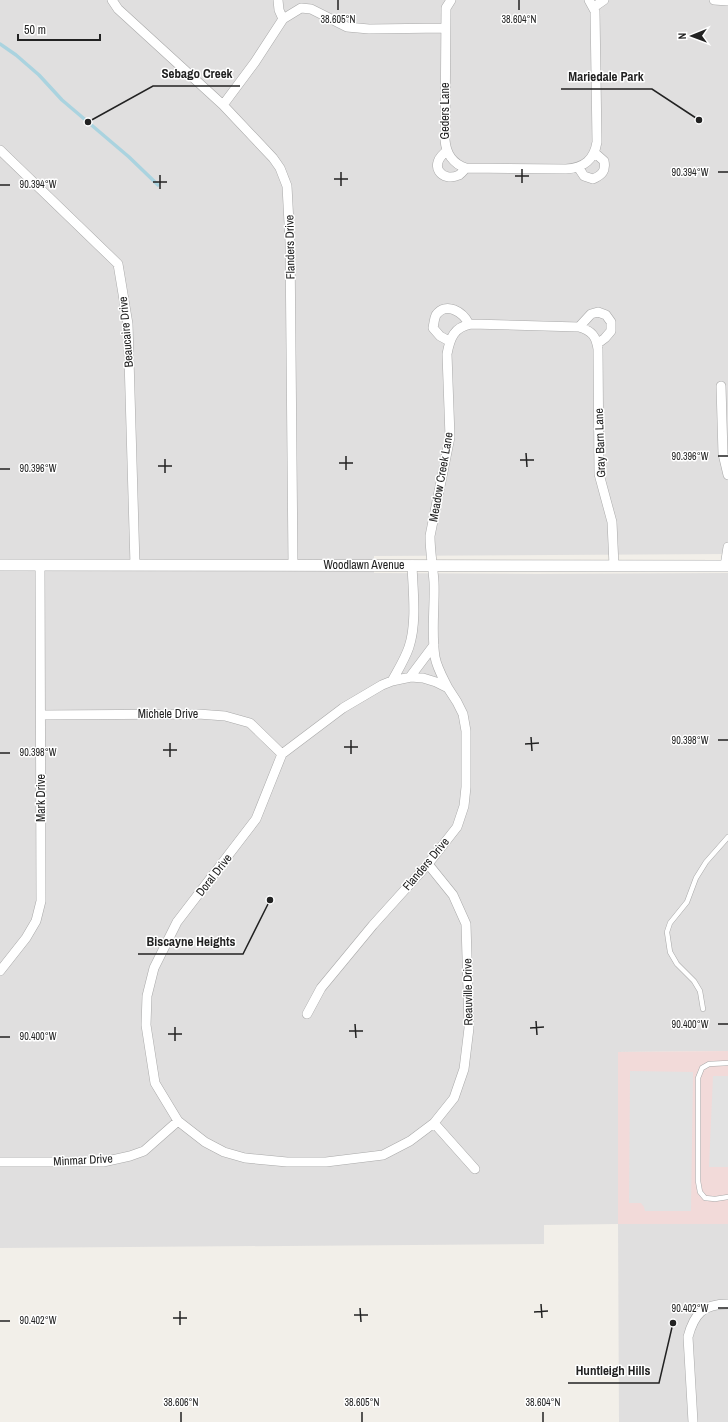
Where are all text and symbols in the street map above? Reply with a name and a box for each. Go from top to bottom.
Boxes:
text: 38.605°N [321,13,356,26]
text: 38.604°N [502,13,537,26]
scale bar [18,16,100,42]
north arrow [672,16,712,56]
text: 50 m [24,22,46,38]
text: N [675,33,689,40]
callout: Sebago Creek [153,61,240,86]
callout: Mariedale Park [561,64,652,89]
text: Sebago Creek [161,65,233,82]
text: Mariedale Park [568,68,644,85]
street label: Geders Lane [437,83,453,139]
text: 90.394°W [672,166,709,179]
text: 90.394°W [20,178,57,191]
street label: Flanders Drive [281,215,299,279]
street label: Beaucaire Drive [115,296,137,368]
street label: Gray Barn Lane [591,408,609,478]
street label: Meadow Creek Lane [425,431,457,523]
text: 90.396°W [672,450,709,463]
text: 90.396°W [20,462,57,475]
street label: Woodlawn Avenue [323,557,405,573]
street label: Michele Drive [138,706,198,722]
text: 90.398°W [672,734,709,747]
text: 90.398°W [20,746,57,759]
street label: Mark Drive [33,774,49,822]
street label: Flanders Drive [399,834,453,894]
street label: Doral Drive [192,850,236,900]
callout: Biscayne Heights [138,929,243,954]
text: Biscayne Heights [147,933,236,950]
street label: Reauville Drive [459,958,477,1026]
text: 90.400°W [672,1018,709,1031]
text: 90.400°W [20,1030,57,1043]
street label: Minmar Drive [53,1150,113,1170]
text: 90.402°W [672,1302,709,1315]
text: 90.402°W [20,1314,57,1327]
callout: Huntleigh Hills [568,1358,659,1383]
text: Huntleigh Hills [576,1362,650,1379]
text: 38.606°N [164,1396,199,1409]
text: 38.605°N [345,1396,380,1409]
text: 38.604°N [526,1396,561,1409]

